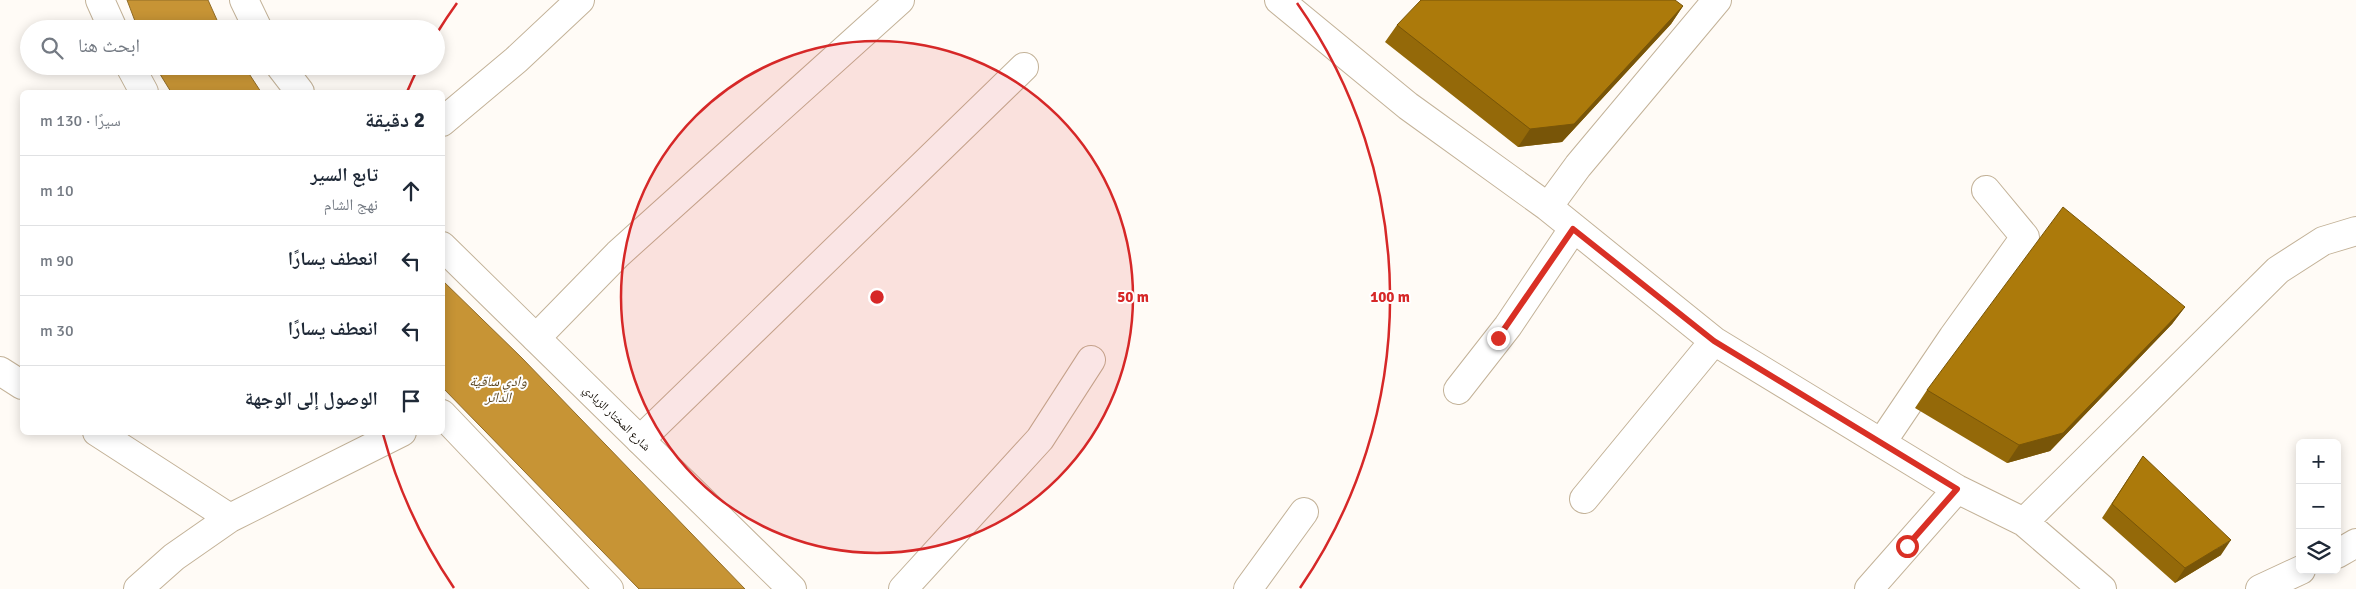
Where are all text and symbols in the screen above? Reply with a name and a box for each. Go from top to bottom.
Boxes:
search box [20,20,445,75]
icon: search [38,34,66,62]
text: ابحث هنا [78,34,140,58]
text: 2 دقيقة [365,107,425,133]
text: سيرًا · 130 m [40,111,121,131]
text: تابع السير [310,163,378,187]
icon: ahead [397,177,425,205]
text: 10 m [40,181,74,201]
text: نهج الشام [324,195,378,215]
text: انعطف يسارًا [288,247,378,271]
icon: left [397,247,425,275]
text: 90 m [40,251,74,271]
centre of rings [868,288,886,306]
text: 50 m [1117,288,1149,306]
text: 100 m [1370,288,1410,306]
text: انعطف يسارًا [288,317,378,341]
icon: left [397,317,425,345]
text: 30 m [40,321,74,341]
route end [1487,327,1510,350]
water label: وادي ساقية الدائر [469,373,527,406]
street label: شارع المختار الزيادي [578,382,654,456]
text: الوصول إلى الوجهة [245,387,378,411]
icon: arrive [397,387,425,415]
map controls [2296,439,2341,574]
button: + [2296,439,2341,484]
button: − [2296,484,2341,529]
button: layers [2296,529,2341,574]
route start [1896,535,1919,558]

